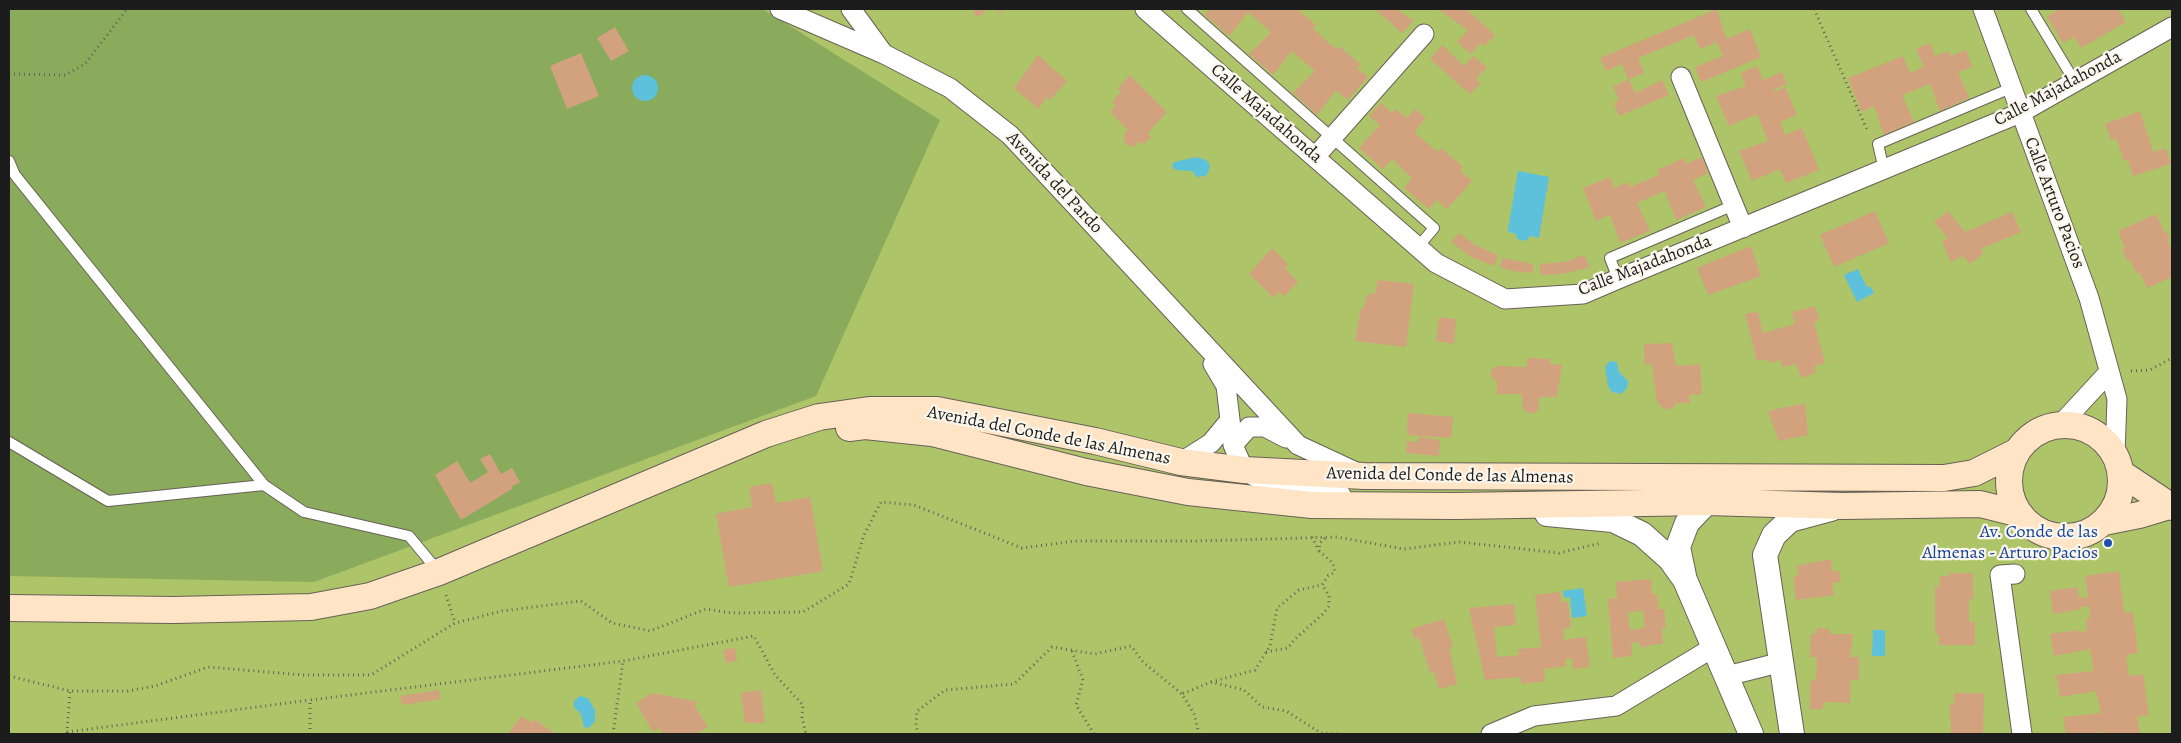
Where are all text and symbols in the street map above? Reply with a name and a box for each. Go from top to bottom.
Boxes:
street label: Calle Majadahonda [1991,46,2125,132]
street label: Calle Majadahonda [1206,60,1326,168]
street label: Avenida del Pardo [1001,128,1107,238]
street label: Calle Arturo Pacios [2019,134,2089,272]
street label: Calle Majadahonda [1575,231,1715,301]
street label: Avenida del Conde de las Almenas [926,402,1172,470]
street label: Avenida del Conde de las Almenas [1326,463,1574,489]
place label: Av. Conde de las Almenas - Arturo Pacios [1922,522,2098,564]
marker: Av. Conde de las Almenas - Arturo Pacios [2102,537,2114,549]

